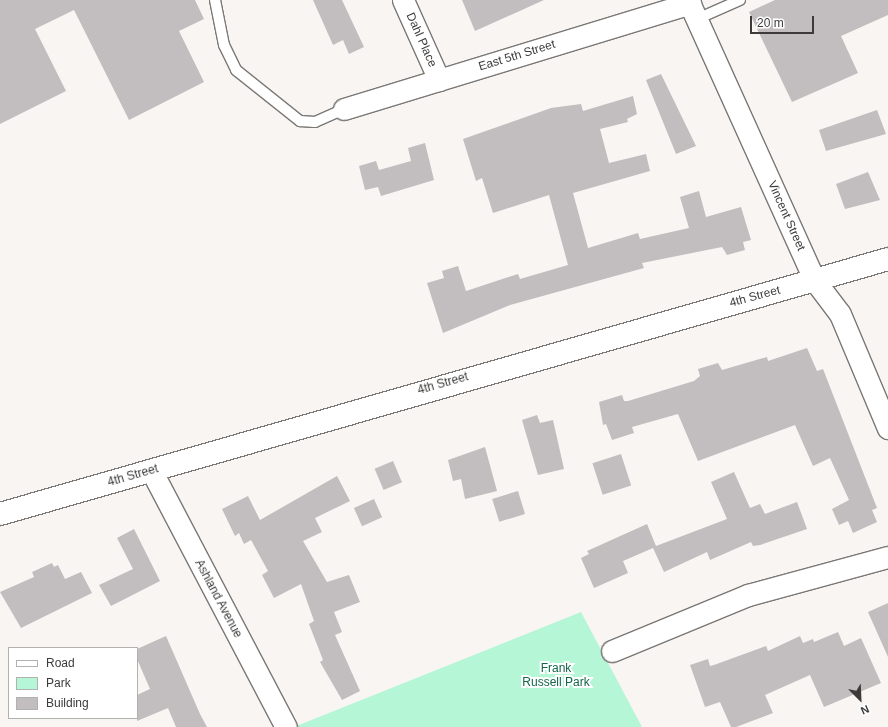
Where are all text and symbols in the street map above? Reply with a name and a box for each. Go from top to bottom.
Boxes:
scale bar [752,8,816,34]
street label: Dahl Place [403,11,439,69]
text: 20 m [757,16,784,30]
street label: East 5th Street [477,38,557,74]
street label: Vincent Street [764,179,808,253]
street label: 4th Street [728,283,782,311]
street label: 4th Street [416,370,470,398]
street label: 4th Street [106,462,160,490]
street label: Ashland Avenue [191,557,245,641]
legend [8,647,138,719]
text: Road [46,656,75,670]
park label: Frank Russell Park [522,662,590,690]
text: Park [46,676,71,690]
north arrow [840,679,880,719]
text: Building [46,696,89,710]
text: N [859,703,871,717]

